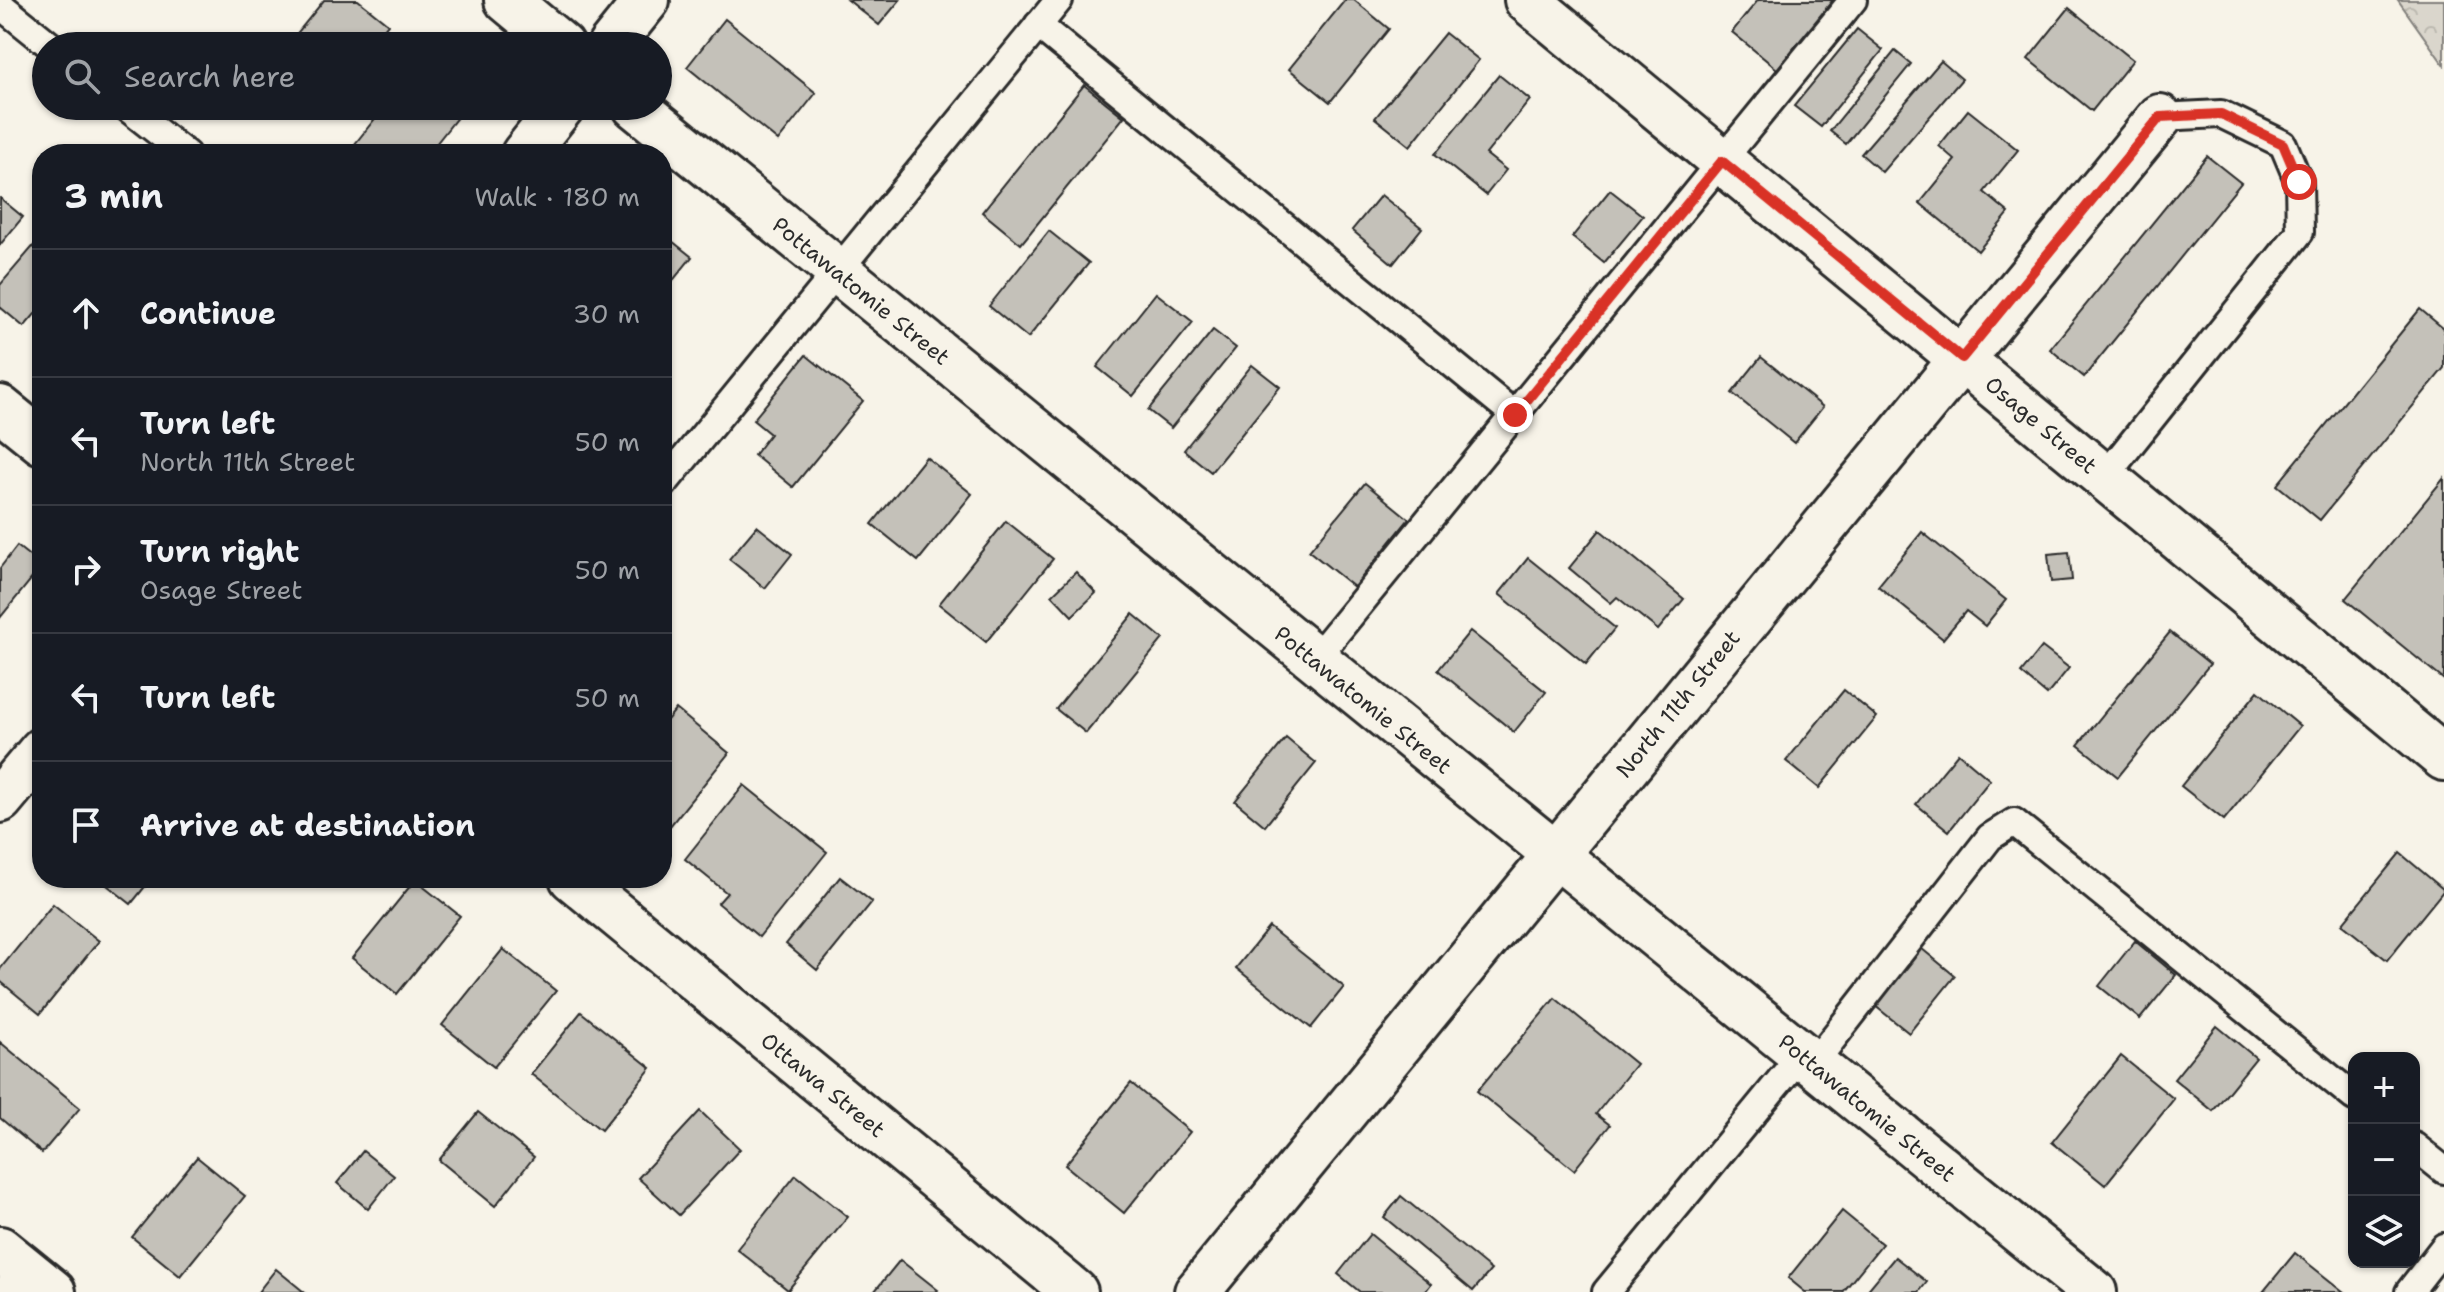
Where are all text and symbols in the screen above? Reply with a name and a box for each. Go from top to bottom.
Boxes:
search box [32,32,672,120]
icon: search [60,54,104,98]
text: Search here [124,56,295,97]
route start [2281,164,2317,200]
text: 3 min [64,173,163,219]
text: Walk · 180 m [475,179,640,214]
street label: Pottawatomie Street [766,210,956,372]
icon: ahead [64,291,108,335]
text: Continue [140,293,276,334]
text: 30 m [573,296,640,331]
street label: Osage Street [1979,370,2103,480]
route end [1497,397,1533,433]
text: Turn left [140,403,275,444]
icon: left [64,419,108,463]
text: 50 m [575,424,640,459]
text: North 11th Street [140,444,355,479]
text: Turn right [140,531,299,572]
icon: right [64,547,108,591]
text: 50 m [575,552,640,587]
text: Osage Street [140,572,303,607]
street label: Pottawatomie Street [1268,619,1458,781]
street label: North 11th Street [1609,624,1747,784]
icon: left [64,675,108,719]
text: Turn left [140,677,275,718]
text: 50 m [575,680,640,715]
icon: arrive [64,803,108,847]
text: Arrive at destination [140,805,475,846]
street label: Ottawa Street [755,1026,891,1144]
street label: Pottawatomie Street [1772,1027,1962,1189]
map controls [2348,1052,2420,1268]
button: + [2348,1052,2420,1124]
button: − [2348,1124,2420,1196]
button: layers [2348,1196,2420,1268]

